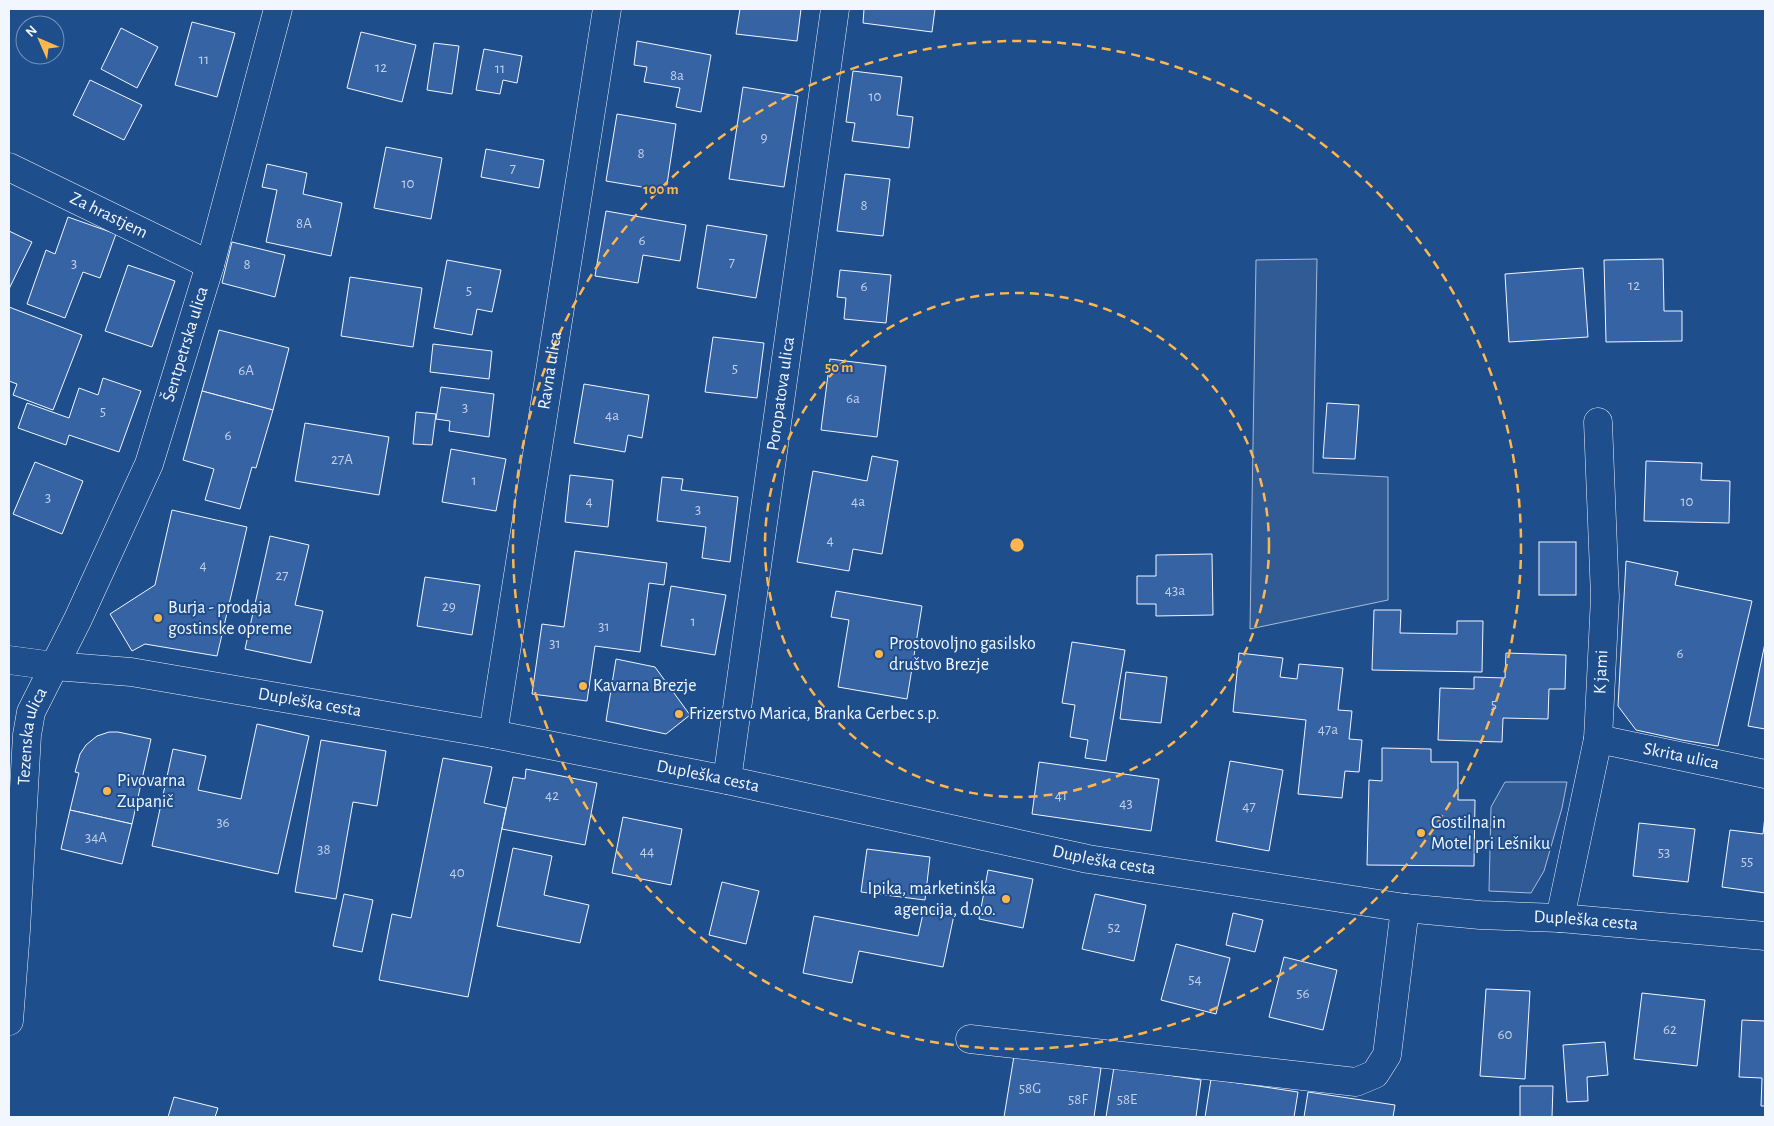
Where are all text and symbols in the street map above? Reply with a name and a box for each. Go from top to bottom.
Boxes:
north arrow [15,15,65,65]
text: N [23,23,40,40]
house number: 11 [199,52,209,67]
house number: 12 [375,60,387,75]
house number: 11 [495,61,505,76]
house number: 8a [670,68,684,83]
house number: 10 [868,89,882,104]
house number: 9 [760,130,768,145]
house number: 8 [637,146,645,161]
house number: 7 [510,161,516,176]
house number: 10 [401,176,415,191]
text: 100 m [643,182,679,197]
street label: Za hrastjem [67,189,150,242]
house number: 8 [860,198,868,213]
house number: 8A [296,216,312,231]
house number: 6 [638,233,646,248]
house number: 7 [729,255,735,270]
house number: 3 [71,256,77,271]
house number: 8 [243,257,251,272]
house number: 12 [1628,278,1640,293]
house number: 6 [860,279,868,294]
house number: 5 [466,283,472,298]
street label: Šentpetrska ulica [157,284,212,404]
street label: Ravna ulica [535,330,565,411]
street label: Poropatova ulica [764,335,798,452]
text: 50 m [825,360,853,375]
house number: 5 [732,361,738,376]
house number: 6A [238,363,254,378]
house number: 6a [846,391,860,406]
house number: 3 [462,400,468,415]
house number: 5 [100,404,106,419]
house number: 4a [605,408,619,423]
house number: 6 [224,428,232,443]
house number: 27A [331,452,353,467]
house number: 1 [471,473,477,488]
house number: 3 [45,490,51,505]
house number: 4 [585,494,593,509]
house number: 4a [851,494,865,509]
house number: 10 [1680,494,1694,509]
house number: 3 [695,502,701,517]
house number: 4 [826,533,834,548]
centre of rings [1008,536,1026,554]
house number: 4 [199,558,207,573]
house number: 27 [275,568,289,583]
house number: 43a [1165,583,1185,598]
place label: Burja - prodaja gostinske opreme [168,599,292,638]
house number: 29 [442,599,456,614]
marker: Burja - prodaja gostinske opreme [152,612,164,624]
house number: 1 [690,614,696,629]
house number: 31 [598,619,610,634]
place label: Prostovoljno gasilsko društvo Brezje [889,635,1036,674]
house number: 31 [549,636,561,651]
house number: 6 [1676,646,1684,661]
marker: Prostovoljno gasilsko društvo Brezje [873,648,885,660]
street label: K jami [1591,649,1611,695]
place label: Kavarna Brezje [593,677,697,695]
marker: Kavarna Brezje [577,680,589,692]
street label: Tezenska ulica [15,685,51,786]
street label: Dupleška cesta [257,685,363,720]
house number: 5 [1491,697,1497,712]
place label: Frizerstvo Marica, Branka Gerbec s.p. [689,705,940,723]
marker: Frizerstvo Marica, Branka Gerbec s.p. [673,708,685,720]
house number: 47a [1318,722,1338,737]
street label: Skrita ulica [1642,740,1721,773]
street label: Dupleška cesta [655,757,761,796]
place label: Pivovarna Zupanič [117,772,186,811]
marker: Pivovarna Zupanič [101,785,113,797]
house number: 42 [545,788,559,803]
house number: 41 [1055,788,1067,803]
house number: 43 [1119,796,1133,811]
house number: 47 [1242,799,1256,814]
place label: Gostilna in Motel pri Lešniku [1431,814,1550,853]
house number: 36 [216,815,230,830]
marker: Gostilna in Motel pri Lešniku [1415,827,1427,839]
house number: 34A [85,830,107,845]
house number: 38 [317,842,331,857]
street label: Dupleška cesta [1051,842,1157,878]
house number: 44 [640,844,654,859]
house number: 53 [1658,845,1670,860]
house number: 55 [1741,854,1753,869]
house number: 40 [449,865,465,880]
place label: Ipika, marketinška agencija, d.o.o. [868,880,996,919]
marker: Ipika, marketinška agencija, d.o.o. [1000,893,1012,905]
street label: Dupleška cesta [1533,908,1639,934]
house number: 52 [1107,920,1121,935]
house number: 54 [1188,972,1202,987]
house number: 56 [1296,986,1310,1001]
house number: 62 [1663,1022,1677,1037]
house number: 60 [1498,1027,1513,1042]
house number: 58G [1019,1081,1041,1096]
house number: 58F [1068,1092,1088,1107]
house number: 58E [1117,1092,1137,1107]

